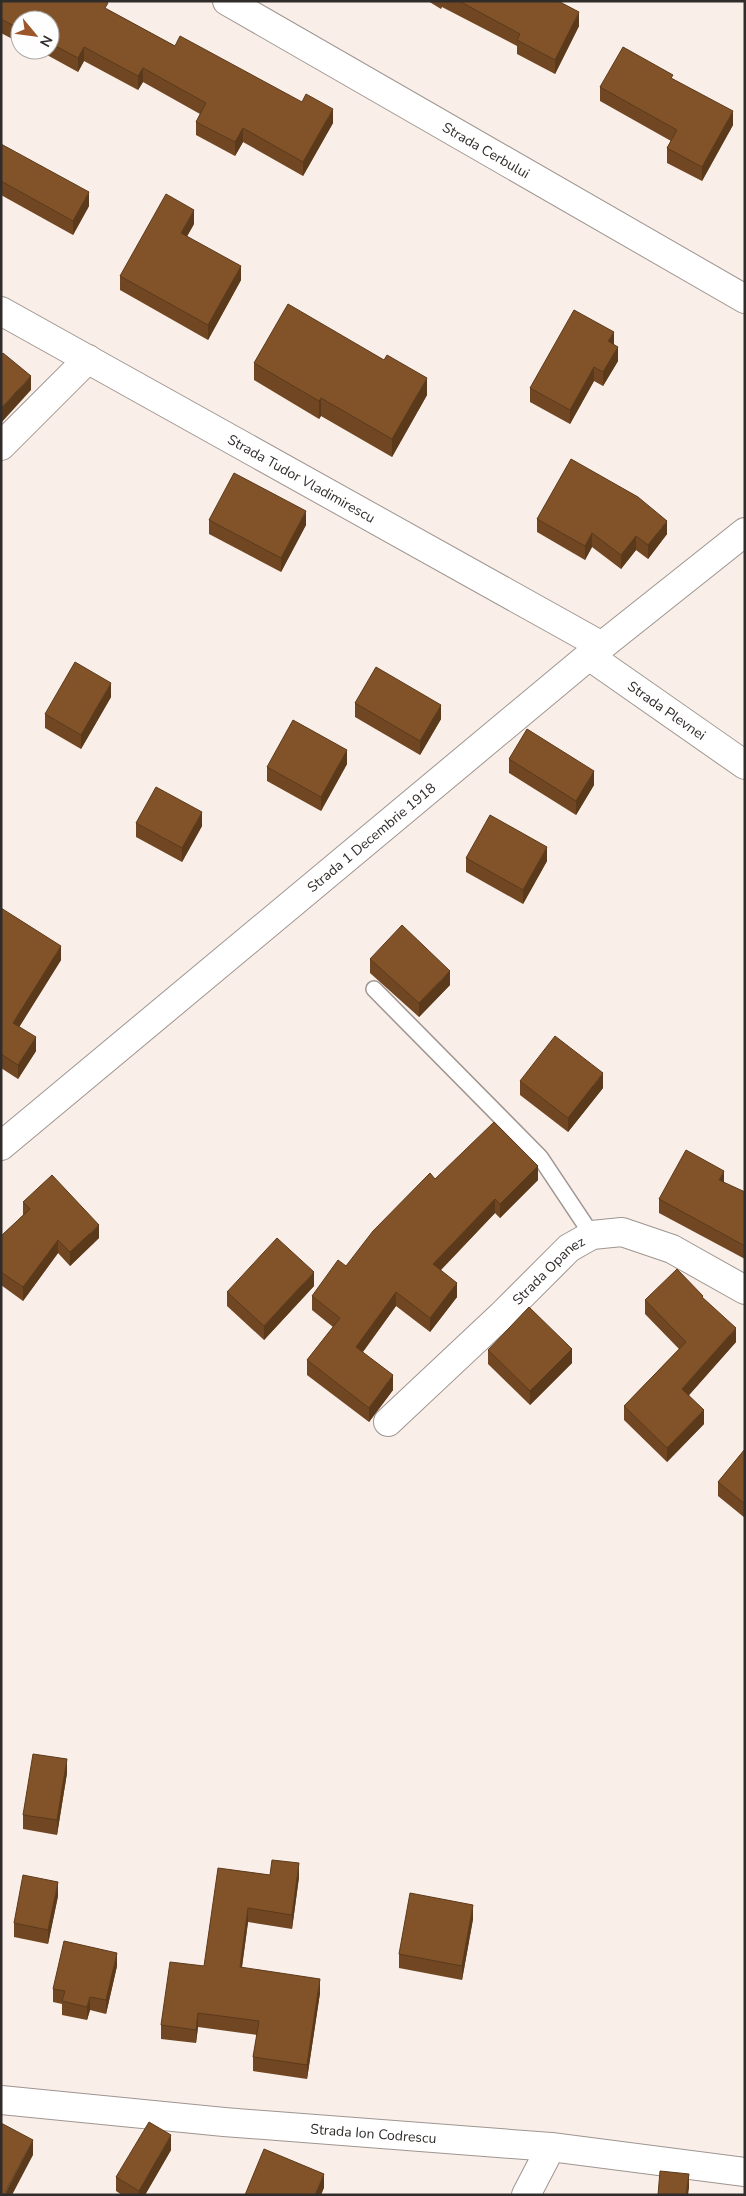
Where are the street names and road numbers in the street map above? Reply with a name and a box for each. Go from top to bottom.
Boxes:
street label: Strada Cerbului [439,117,533,183]
street label: Strada Tudor Vladimirescu [224,430,379,527]
street label: Strada Plevnei [624,676,710,744]
street label: Strada 1 Decembrie 1918 [303,778,440,897]
street label: Strada Opanez [508,1231,589,1309]
street label: Strada Ion Codrescu [310,2119,437,2148]

